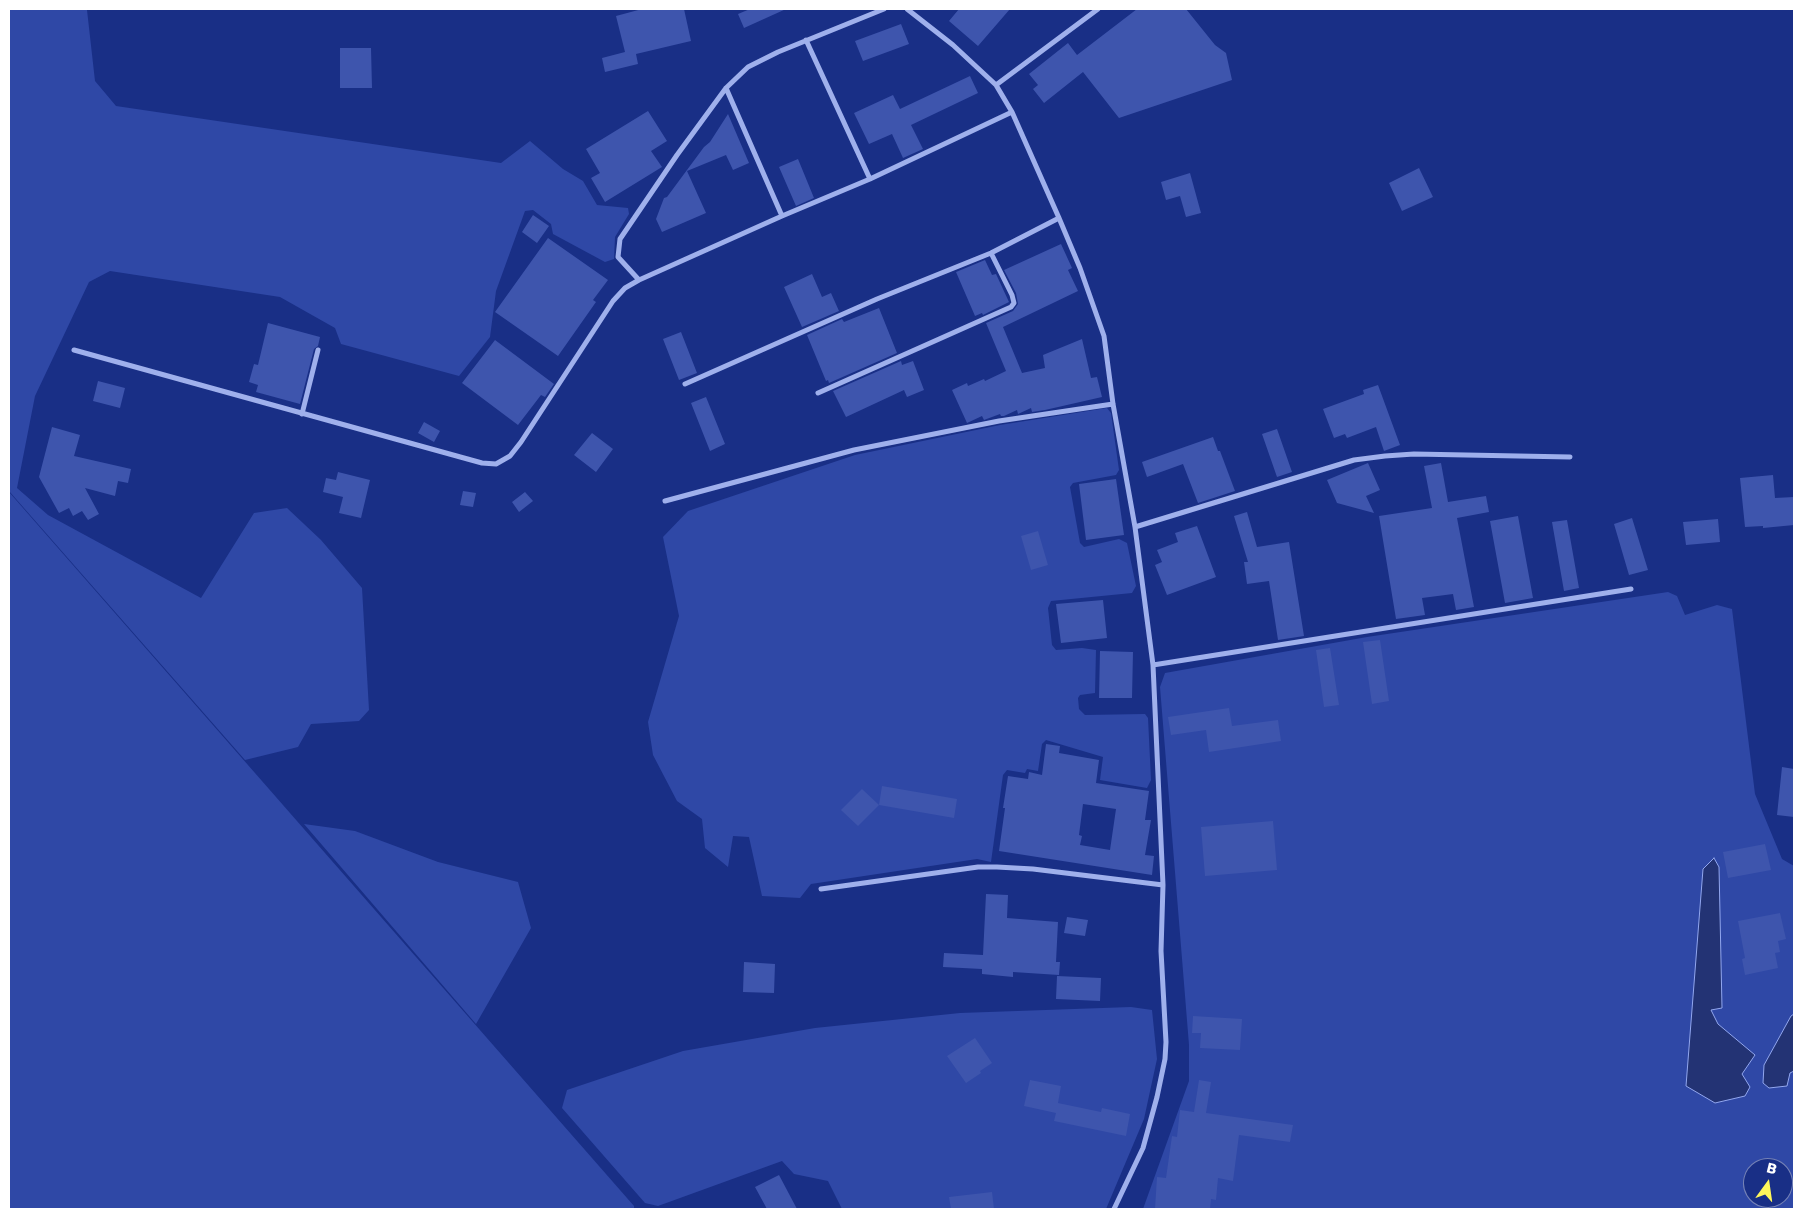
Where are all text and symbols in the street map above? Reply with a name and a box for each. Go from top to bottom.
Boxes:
north arrow [1743,1158,1793,1208]
text: B [1765,1159,1778,1178]

